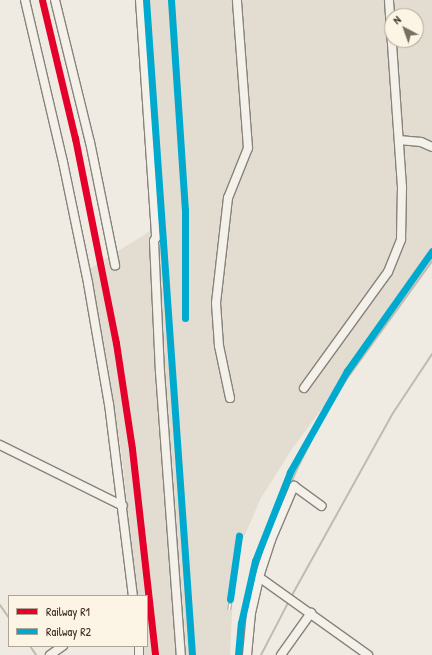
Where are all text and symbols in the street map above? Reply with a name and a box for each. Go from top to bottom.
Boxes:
north arrow [384,8,424,48]
text: N [390,12,404,27]
legend [8,595,148,647]
text: Railway R1 [46,603,90,620]
text: Railway R2 [46,623,91,640]

